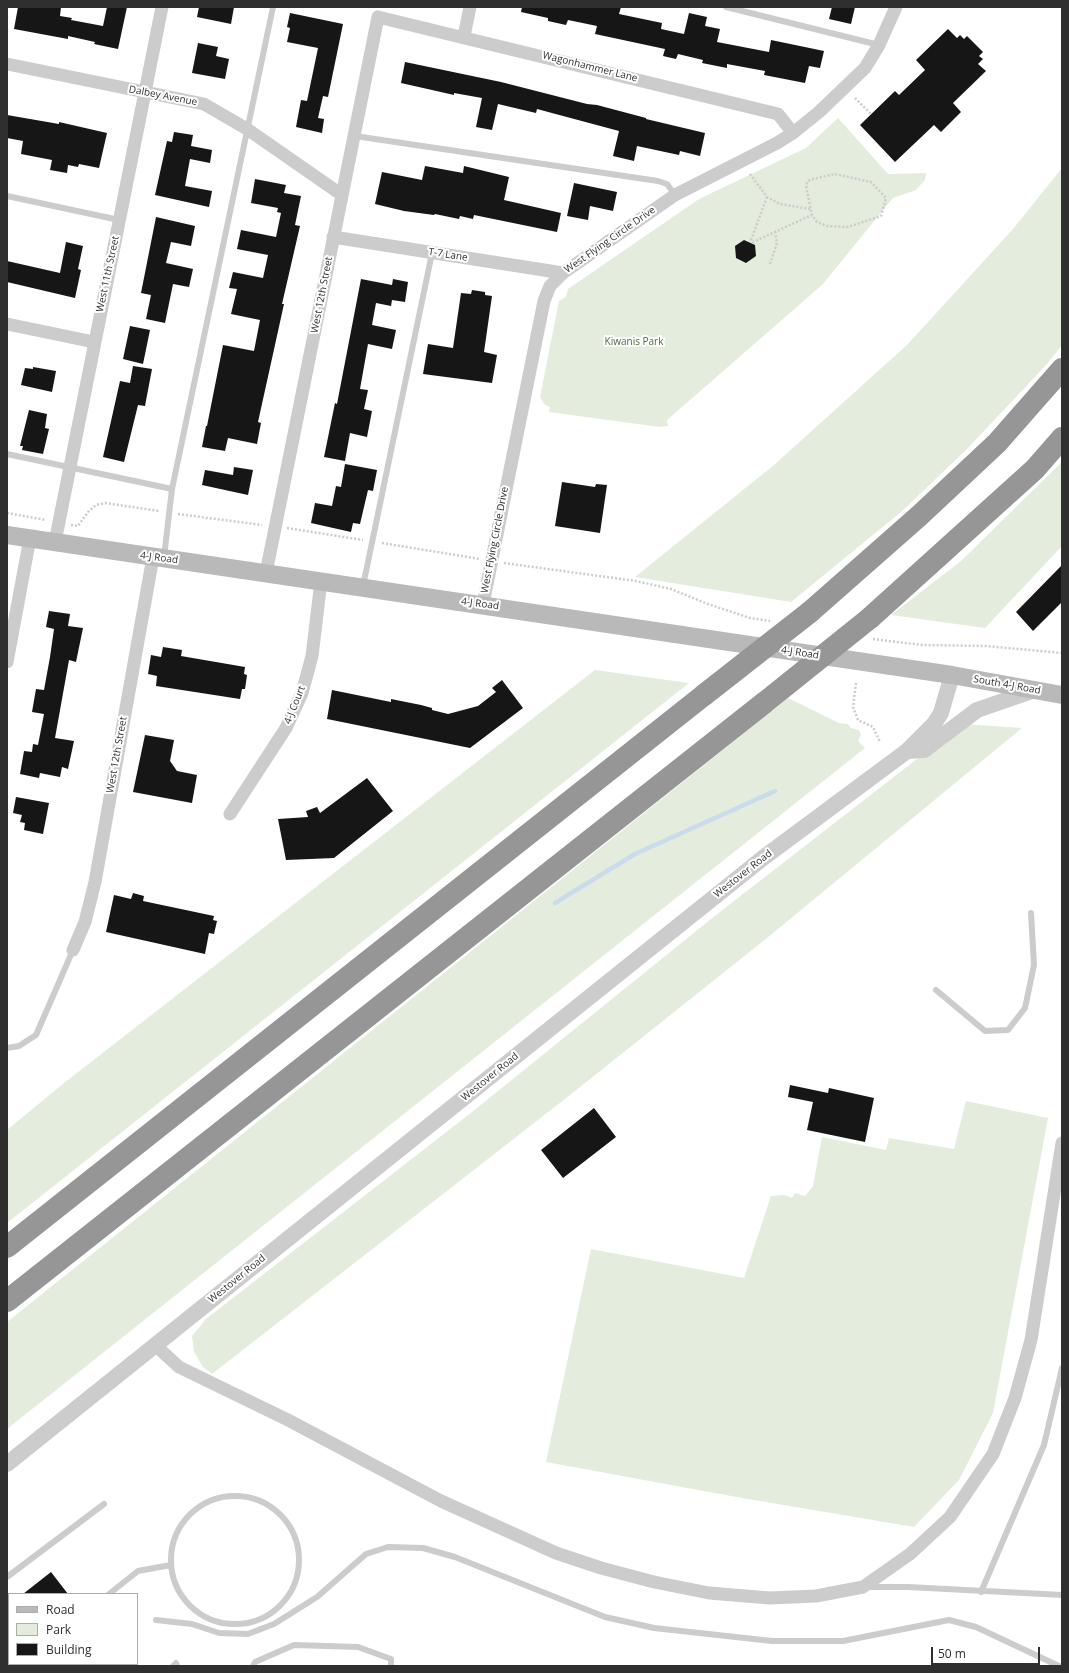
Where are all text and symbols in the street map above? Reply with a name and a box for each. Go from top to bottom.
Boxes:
street label: Wagonhammer Lane [541,49,639,85]
street label: Dalbey Avenue [128,83,198,109]
street label: West Flying Circle Drive [562,204,658,276]
street label: West 11th Street [94,235,122,313]
street label: T-7 Lane [428,246,468,264]
street label: West 12th Street [309,256,335,334]
park label: Kiwanis Park [605,336,663,348]
street label: West Flying Circle Drive [479,486,511,594]
street label: 4-J Road [139,549,179,567]
street label: 4-J Road [460,595,500,613]
street label: 4-J Road [780,644,820,662]
street label: South 4-J Road [972,673,1042,697]
street label: 4-J Court [282,684,308,726]
street label: West 12th Street [104,716,130,794]
street label: Westover Road [712,848,774,900]
street label: Westover Road [459,1050,521,1104]
street label: Westover Road [206,1252,268,1306]
legend [8,1593,138,1665]
text: Road [46,1601,75,1618]
text: Park [46,1621,71,1638]
scale bar [933,1639,1042,1665]
text: Building [46,1641,91,1658]
text: 50 m [938,1645,966,1662]

